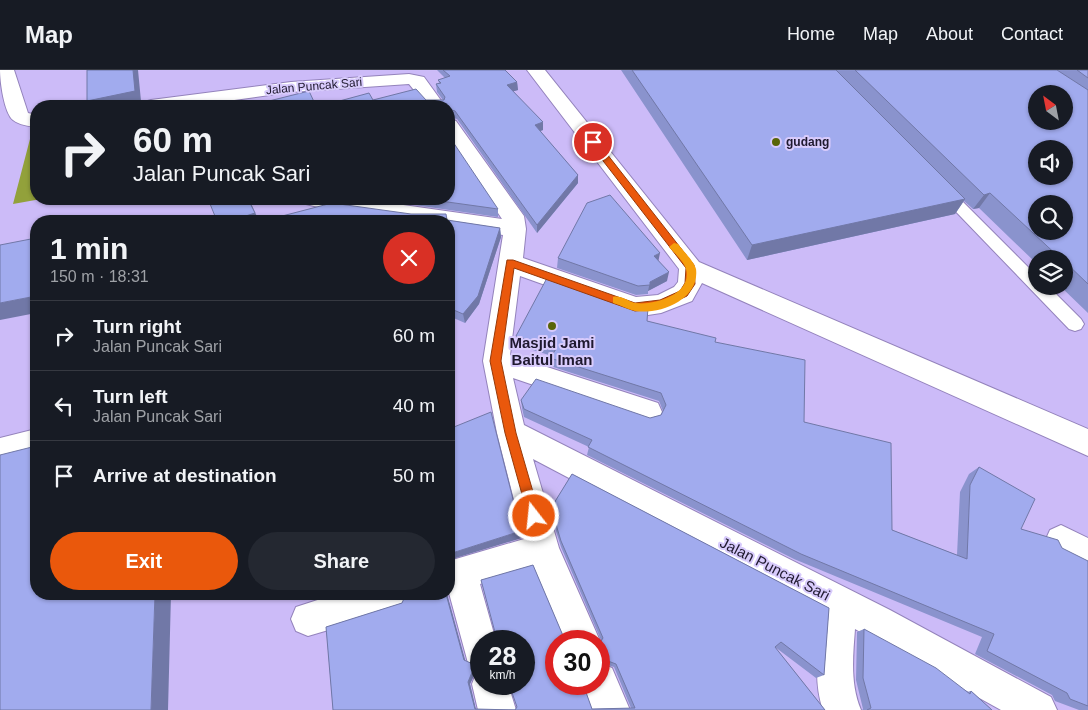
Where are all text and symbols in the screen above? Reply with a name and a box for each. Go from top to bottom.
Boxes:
text: Map [25,21,73,48]
text: Home [787,24,835,44]
text: Map [863,24,898,44]
text: About [926,24,973,44]
text: Contact [1001,24,1063,44]
street label: Jalan Puncak Sari [265,75,363,97]
north arrow [1028,85,1072,130]
map controls [1028,85,1073,295]
icon: right [50,120,115,185]
text: 60 m [133,120,213,159]
pin [572,121,614,163]
icon: arrive [579,128,607,156]
place label: gudang [786,135,829,149]
marker: gudang [770,136,782,148]
button: sound [1028,140,1073,185]
text: Jalan Puncak Sari [133,161,310,186]
button: search [1028,195,1073,240]
text: 1 min [50,232,128,265]
button: close [383,232,435,284]
button: layers [1028,250,1073,295]
text: 150 m · 18:31 [50,268,149,285]
text: Turn right [93,316,181,337]
marker: Masjid Jami Baitul Iman [546,320,558,332]
icon: right [50,322,78,350]
text: 60 m [393,325,435,346]
place label: Masjid Jami Baitul Iman [509,334,595,368]
text: Jalan Puncak Sari [93,338,222,355]
text: Turn left [93,386,168,407]
icon: left [50,392,78,420]
text: 40 m [393,395,435,416]
text: Jalan Puncak Sari [93,408,222,425]
icon: arrive [50,462,78,490]
text: Arrive at destination [93,465,277,486]
text: 50 m [393,465,435,486]
position arrow [507,489,559,541]
button: Exit [50,532,238,590]
button: Share [248,532,435,590]
street label: Jalan Puncak Sari [718,534,833,604]
speed limit sign: 30 [545,630,610,695]
text: 28 [489,642,516,670]
text: km/h [489,668,516,682]

